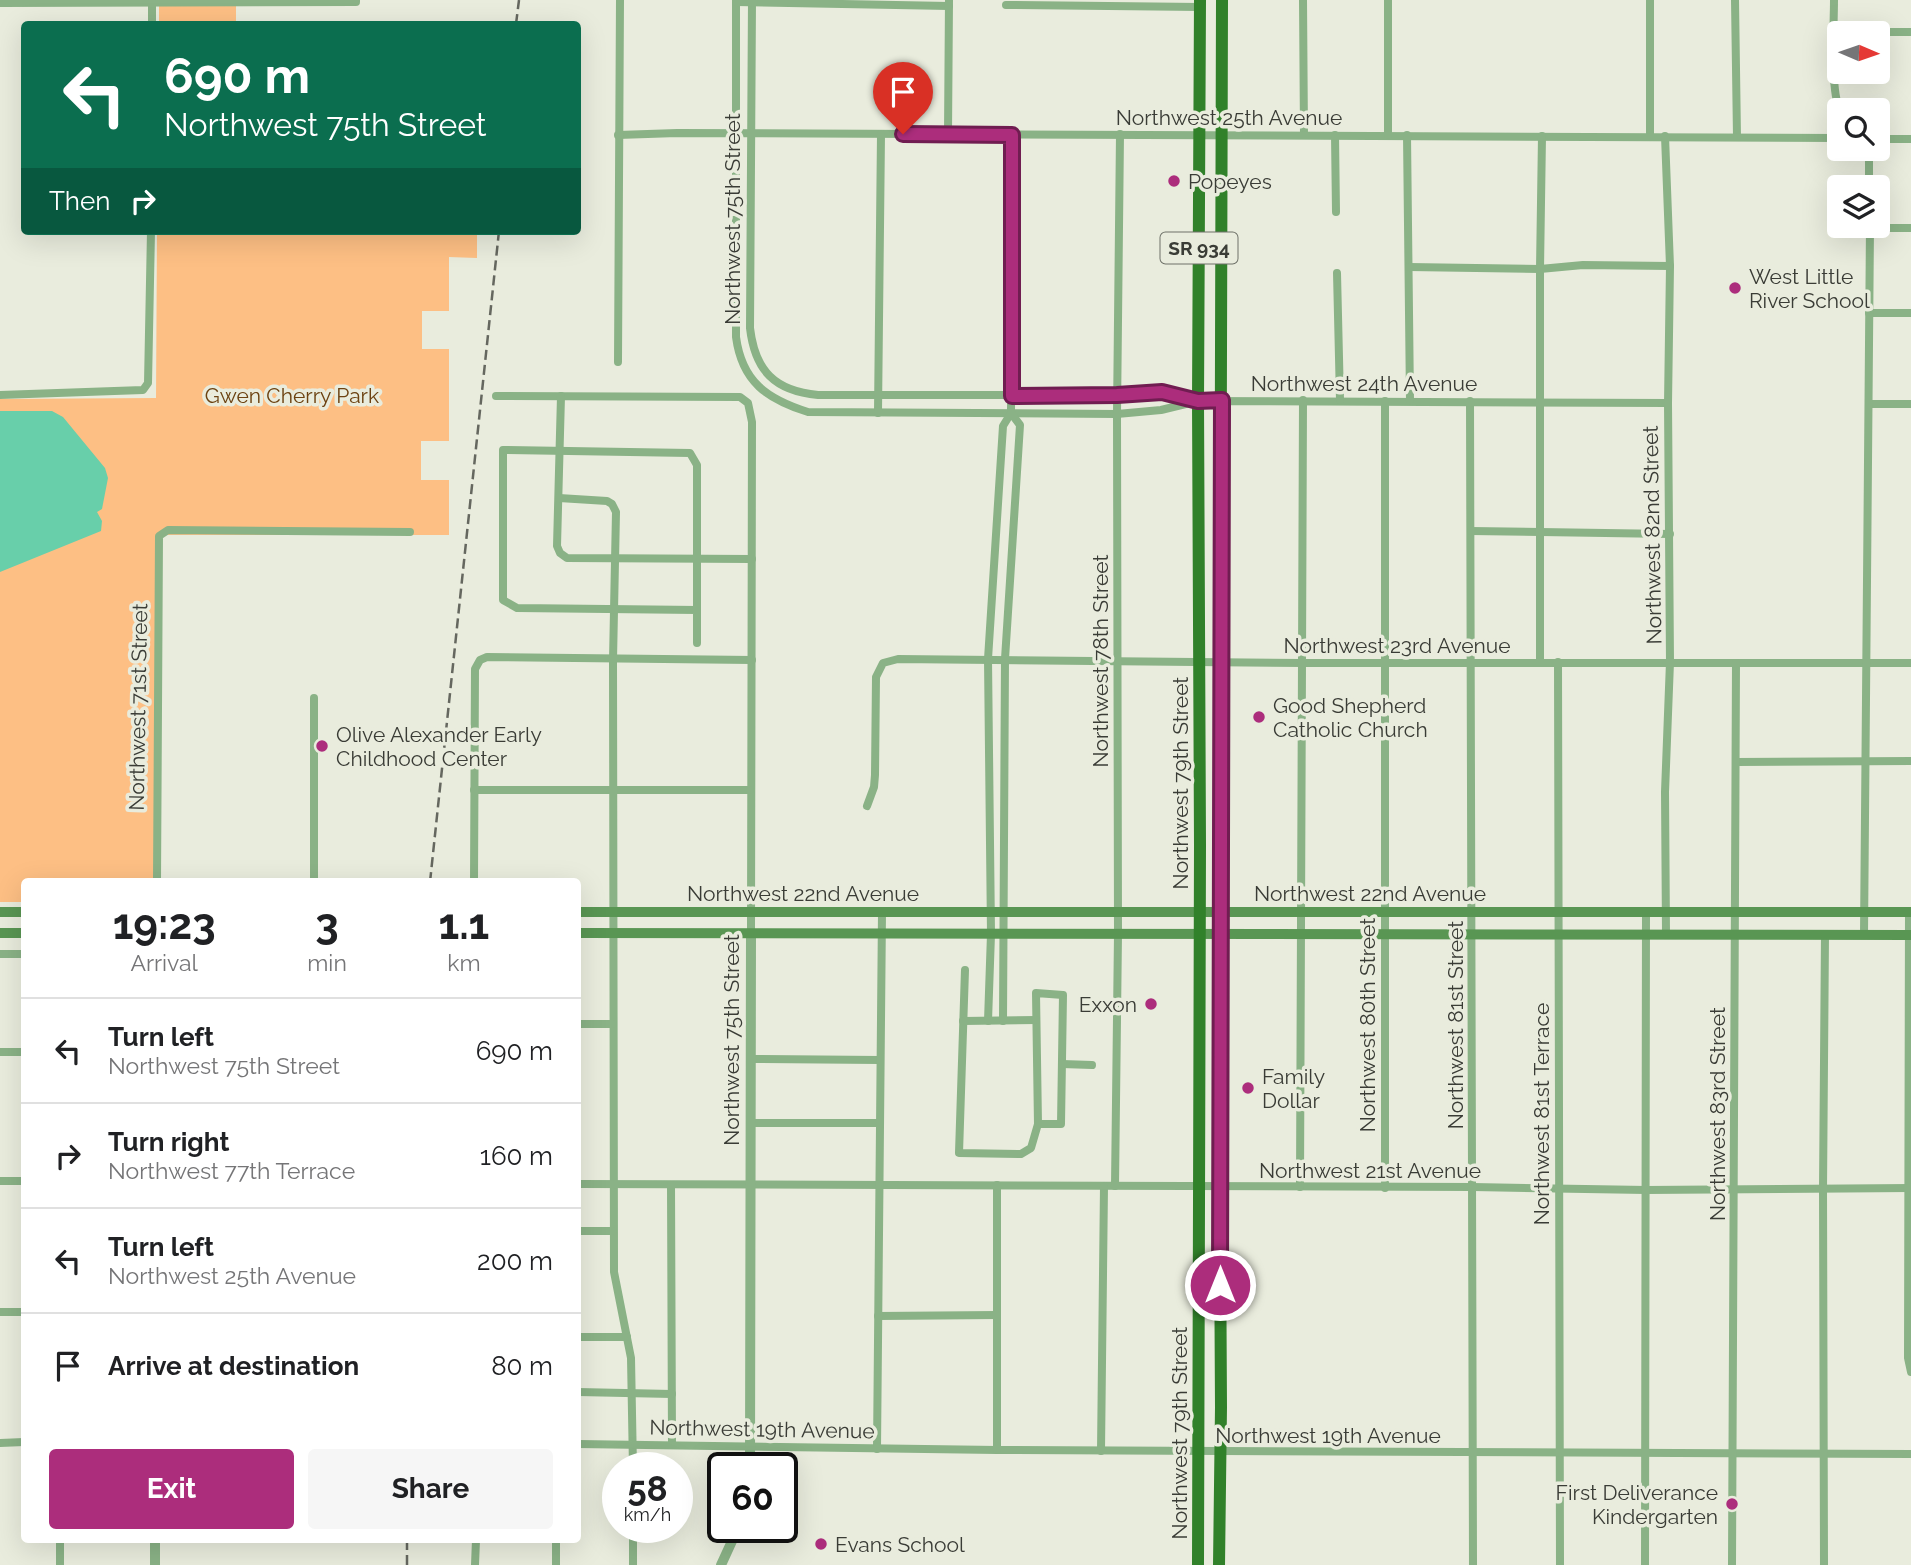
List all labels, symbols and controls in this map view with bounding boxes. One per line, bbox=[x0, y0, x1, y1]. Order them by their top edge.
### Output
north arrow bbox=[1827, 21, 1890, 84]
map controls bbox=[1827, 21, 1890, 238]
text: 690 m bbox=[164, 47, 310, 104]
icon: left bbox=[49, 49, 140, 140]
pin bbox=[873, 62, 933, 134]
icon: arrive bbox=[884, 73, 922, 111]
button: search bbox=[1827, 98, 1890, 161]
street label: Northwest 25th Avenue bbox=[1116, 105, 1342, 130]
text: Northwest 75th Street bbox=[164, 106, 487, 143]
street label: Northwest 75th Street bbox=[720, 113, 745, 325]
place label: Popeyes bbox=[1188, 169, 1272, 194]
marker: Popeyes bbox=[1166, 173, 1182, 189]
button: layers bbox=[1827, 175, 1890, 238]
icon: right bbox=[124, 182, 162, 220]
text: Then bbox=[49, 186, 110, 216]
road number: SR 934 bbox=[1160, 232, 1238, 264]
place label: West Little River School bbox=[1749, 264, 1870, 313]
marker: West Little River School bbox=[1727, 280, 1743, 296]
street label: Northwest 24th Avenue bbox=[1251, 371, 1477, 396]
park label: Gwen Cherry Park bbox=[205, 383, 379, 408]
street label: Northwest 82nd Street bbox=[1638, 425, 1666, 645]
street label: Northwest 78th Street bbox=[1088, 554, 1113, 768]
street label: Northwest 71st Street bbox=[124, 603, 152, 811]
street label: Northwest 23rd Avenue bbox=[1283, 633, 1511, 658]
street label: Northwest 79th Street bbox=[1168, 677, 1193, 889]
place label: Good Shepherd Catholic Church bbox=[1273, 693, 1428, 742]
marker: Good Shepherd Catholic Church bbox=[1251, 709, 1267, 725]
place label: Olive Alexander Early Childhood Center bbox=[336, 722, 542, 771]
marker: Olive Alexander Early Childhood Center bbox=[314, 738, 330, 754]
street label: Northwest 22nd Avenue bbox=[687, 881, 919, 906]
street label: Northwest 22nd Avenue bbox=[1254, 881, 1486, 906]
text: 19:23 bbox=[113, 900, 216, 949]
text: 3 bbox=[315, 900, 339, 949]
text: 1.1 bbox=[438, 900, 489, 949]
street label: Northwest 80th Street bbox=[1355, 918, 1380, 1132]
street label: Northwest 81st Street bbox=[1443, 921, 1468, 1129]
street label: Northwest 75th Street bbox=[719, 934, 744, 1146]
text: Arrival bbox=[130, 949, 198, 976]
text: min bbox=[307, 949, 347, 976]
text: km bbox=[447, 949, 481, 976]
place label: Exxon bbox=[1079, 992, 1137, 1017]
marker: Exxon bbox=[1143, 996, 1159, 1012]
street label: Northwest 81st Terrace bbox=[1529, 1003, 1554, 1225]
street label: Northwest 83rd Street bbox=[1705, 1007, 1730, 1221]
text: Turn left bbox=[108, 1022, 214, 1052]
icon: left bbox=[49, 1032, 87, 1070]
text: 690 m bbox=[476, 1036, 553, 1066]
text: Northwest 75th Street bbox=[108, 1052, 340, 1079]
place label: Family Dollar bbox=[1262, 1064, 1325, 1113]
marker: Family Dollar bbox=[1240, 1080, 1256, 1096]
text: Turn right bbox=[108, 1127, 229, 1157]
icon: right bbox=[49, 1137, 87, 1175]
text: 160 m bbox=[480, 1141, 553, 1171]
text: Northwest 77th Terrace bbox=[108, 1157, 355, 1184]
street label: Northwest 21st Avenue bbox=[1259, 1158, 1481, 1183]
text: Turn left bbox=[108, 1232, 214, 1262]
icon: left bbox=[49, 1242, 87, 1280]
text: 200 m bbox=[477, 1246, 553, 1276]
position arrow bbox=[1183, 1248, 1257, 1322]
text: Northwest 25th Avenue bbox=[108, 1262, 356, 1289]
street label: Northwest 79th Street bbox=[1167, 1327, 1192, 1539]
icon: arrive bbox=[49, 1347, 87, 1385]
text: Arrive at destination bbox=[108, 1351, 359, 1381]
text: 80 m bbox=[491, 1351, 553, 1381]
street label: Northwest 19th Avenue bbox=[649, 1415, 875, 1443]
street label: Northwest 19th Avenue bbox=[1215, 1423, 1441, 1448]
button: Exit bbox=[49, 1449, 294, 1529]
button: Share bbox=[308, 1449, 553, 1529]
speed limit sign: 60 bbox=[707, 1452, 798, 1543]
text: 58 bbox=[627, 1468, 668, 1509]
place label: First Deliverance Kindergarten bbox=[1556, 1480, 1718, 1529]
marker: First Deliverance Kindergarten bbox=[1724, 1496, 1740, 1512]
text: km/h bbox=[624, 1504, 671, 1525]
place label: Evans School bbox=[835, 1532, 965, 1557]
marker: Evans School bbox=[813, 1536, 829, 1552]

